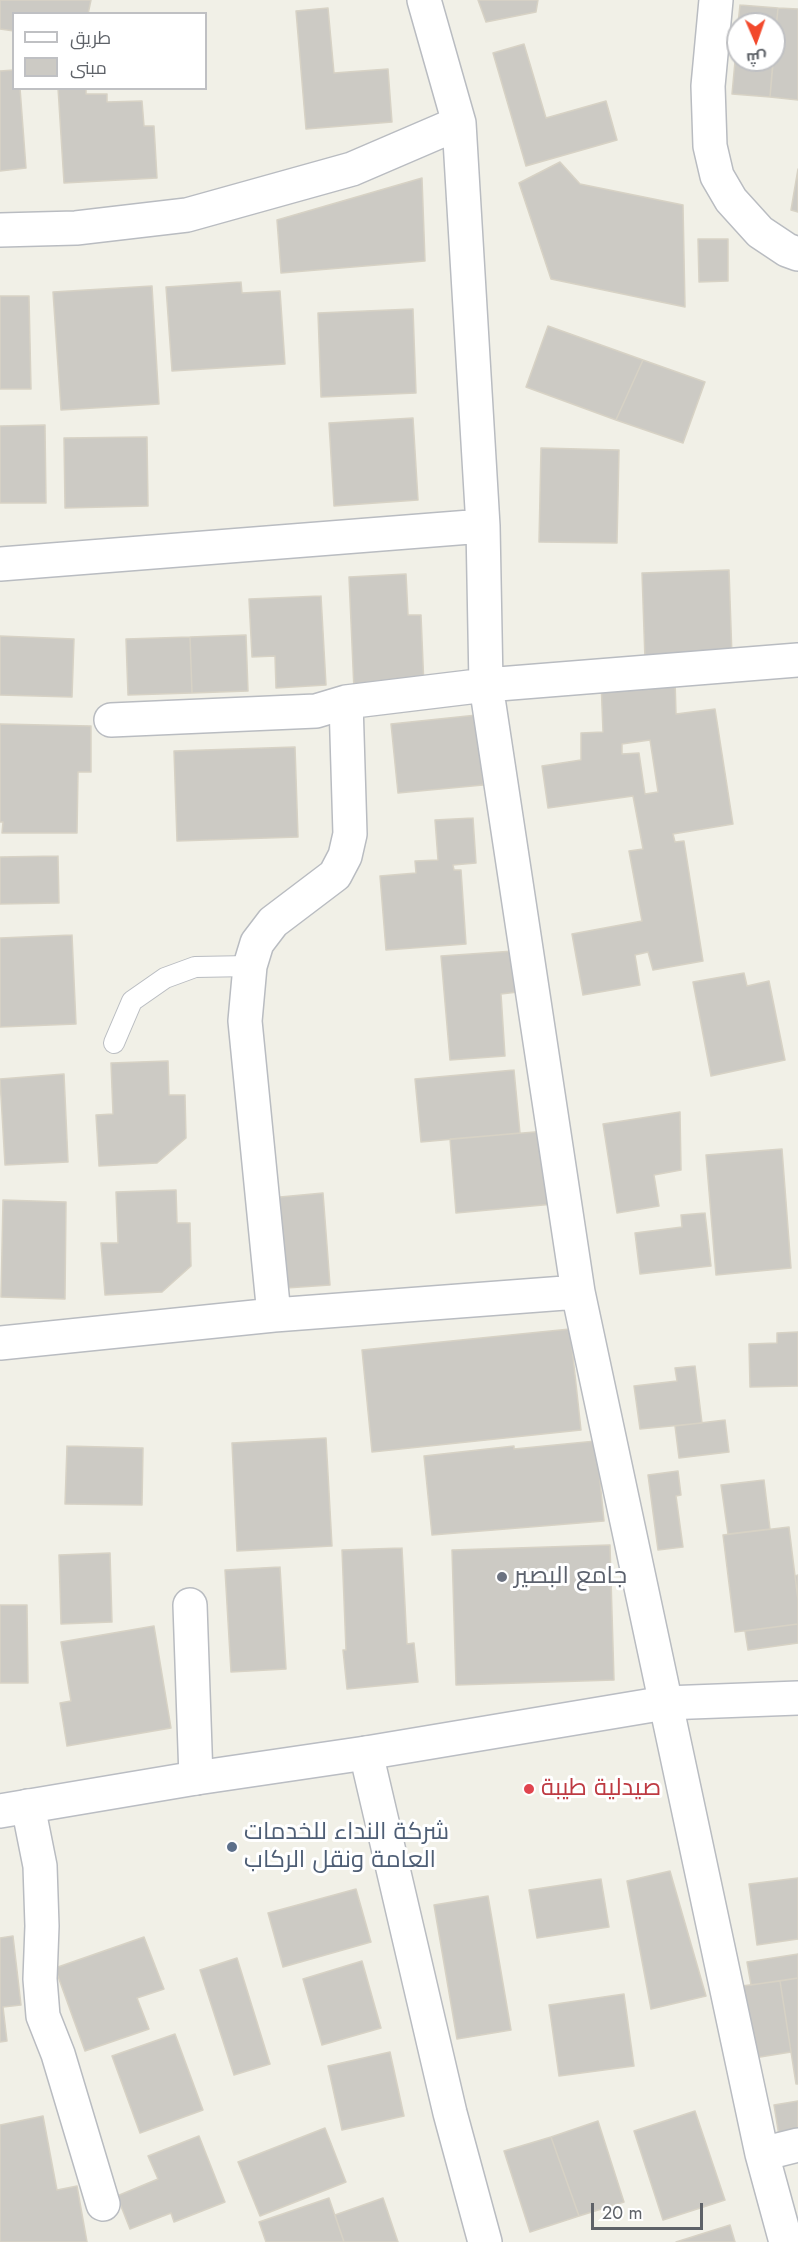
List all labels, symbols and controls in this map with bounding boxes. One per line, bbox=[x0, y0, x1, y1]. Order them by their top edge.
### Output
legend bbox=[12, 12, 207, 90]
north arrow bbox=[726, 12, 786, 72]
text: طريق bbox=[70, 25, 111, 51]
text: ش bbox=[746, 47, 767, 70]
text: مبنى bbox=[70, 55, 107, 81]
place label: جامع البصير bbox=[514, 1563, 627, 1591]
marker: جامع البصير bbox=[495, 1570, 509, 1584]
place label: صيدلية طيبة bbox=[541, 1775, 661, 1803]
marker: صيدلية طيبة bbox=[522, 1782, 536, 1796]
place label: شركة النداء للخدمات العامة ونقل الركاب bbox=[244, 1819, 449, 1875]
marker: شركة النداء للخدمات العامة ونقل الركاب bbox=[225, 1840, 239, 1854]
scale bar bbox=[594, 2191, 706, 2229]
text: 20 m bbox=[602, 2200, 642, 2226]

